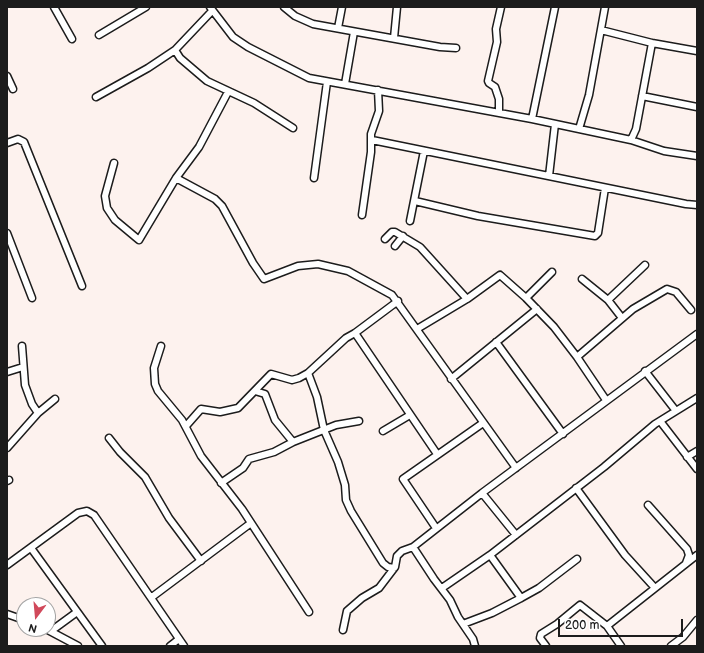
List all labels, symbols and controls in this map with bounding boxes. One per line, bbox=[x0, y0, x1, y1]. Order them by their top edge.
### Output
north arrow bbox=[16, 597, 56, 637]
scale bar bbox=[560, 611, 685, 637]
text: 200 m bbox=[565, 618, 599, 633]
text: N bbox=[27, 621, 39, 635]

